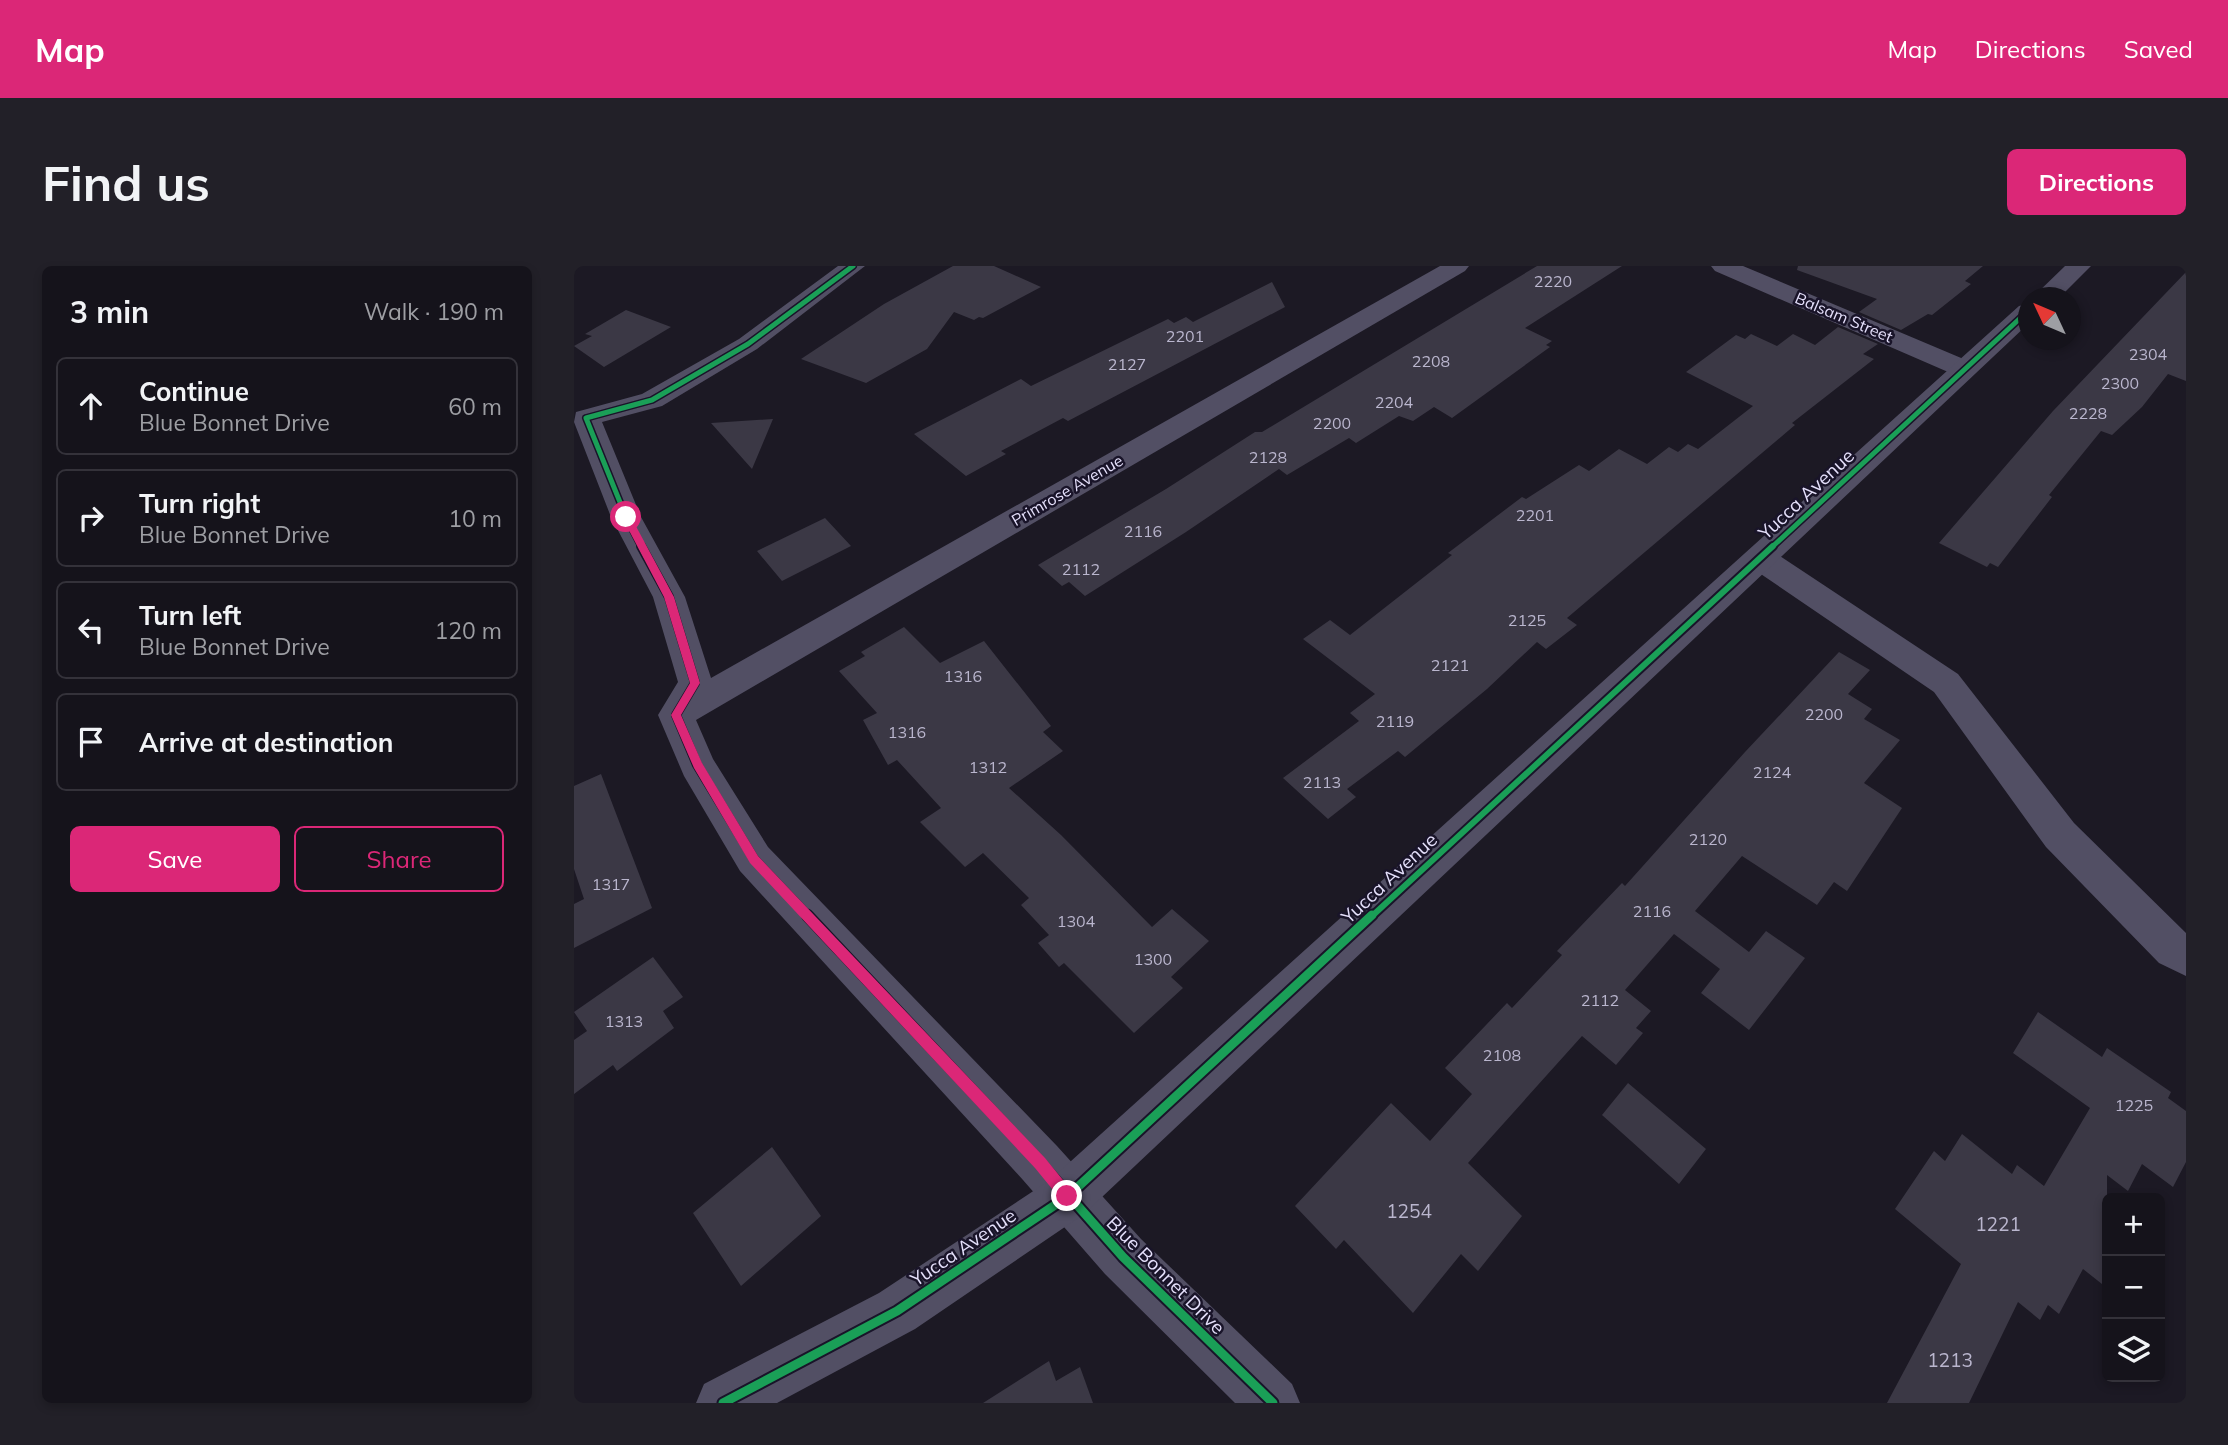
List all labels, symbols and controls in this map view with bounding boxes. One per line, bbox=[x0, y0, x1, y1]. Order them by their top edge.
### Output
text: Map bbox=[35, 29, 105, 70]
text: Map bbox=[1887, 34, 1937, 64]
text: Directions bbox=[1975, 34, 2086, 64]
text: Saved bbox=[2124, 34, 2193, 64]
button: Directions bbox=[2007, 149, 2186, 215]
text: Find us bbox=[42, 152, 210, 213]
house number: 2220 bbox=[1534, 271, 1572, 291]
street label: Balsam Street bbox=[1792, 287, 1896, 347]
north arrow bbox=[2018, 287, 2081, 350]
text: 3 min bbox=[70, 293, 149, 331]
text: Walk · 190 m bbox=[364, 297, 504, 326]
house number: 2201 bbox=[1166, 326, 1204, 346]
house number: 2304 bbox=[2129, 344, 2168, 364]
house number: 2208 bbox=[1412, 351, 1450, 371]
house number: 2127 bbox=[1108, 354, 1146, 374]
house number: 2300 bbox=[2101, 373, 2139, 393]
text: Continue bbox=[139, 375, 249, 408]
icon: ahead bbox=[72, 387, 110, 425]
text: 60 m bbox=[448, 392, 502, 421]
house number: 2204 bbox=[1375, 392, 1414, 412]
house number: 2228 bbox=[2069, 403, 2107, 423]
text: Blue Bonnet Drive bbox=[139, 408, 330, 437]
house number: 2200 bbox=[1313, 413, 1351, 433]
street label: Yucca Avenue bbox=[1752, 444, 1859, 545]
house number: 2128 bbox=[1249, 447, 1287, 467]
street label: Primrose Avenue bbox=[1008, 450, 1126, 530]
text: Turn right bbox=[139, 487, 260, 520]
icon: right bbox=[72, 499, 110, 537]
route start bbox=[610, 501, 641, 532]
text: 10 m bbox=[448, 504, 502, 533]
house number: 2201 bbox=[1516, 505, 1554, 525]
text: Blue Bonnet Drive bbox=[139, 520, 330, 549]
house number: 2116 bbox=[1124, 521, 1162, 541]
house number: 2112 bbox=[1062, 559, 1100, 579]
text: Turn left bbox=[139, 599, 241, 632]
house number: 2125 bbox=[1508, 610, 1546, 630]
icon: left bbox=[72, 611, 110, 649]
text: 120 m bbox=[434, 616, 502, 645]
text: Blue Bonnet Drive bbox=[139, 632, 330, 661]
house number: 2121 bbox=[1431, 655, 1469, 675]
house number: 1316 bbox=[944, 666, 982, 686]
house number: 2200 bbox=[1805, 704, 1843, 724]
house number: 2119 bbox=[1376, 711, 1414, 731]
house number: 1316 bbox=[888, 722, 926, 742]
icon: arrive bbox=[72, 723, 110, 761]
text: Arrive at destination bbox=[139, 726, 394, 759]
house number: 1312 bbox=[969, 757, 1007, 777]
house number: 2124 bbox=[1753, 762, 1792, 782]
house number: 2113 bbox=[1303, 772, 1341, 792]
button: Save bbox=[70, 826, 280, 892]
button: Share bbox=[294, 826, 504, 892]
street label: Yucca Avenue bbox=[1335, 828, 1442, 929]
house number: 2120 bbox=[1689, 829, 1727, 849]
house number: 1317 bbox=[592, 874, 630, 894]
house number: 2116 bbox=[1633, 901, 1671, 921]
house number: 1304 bbox=[1057, 911, 1096, 931]
house number: 1300 bbox=[1134, 949, 1172, 969]
house number: 2112 bbox=[1581, 990, 1619, 1010]
house number: 1313 bbox=[605, 1011, 643, 1031]
house number: 2108 bbox=[1483, 1045, 1521, 1065]
house number: 1225 bbox=[2115, 1095, 2153, 1115]
route end bbox=[1051, 1180, 1082, 1211]
map controls bbox=[2102, 1193, 2165, 1382]
button: + bbox=[2102, 1193, 2165, 1256]
house number: 1254 bbox=[1386, 1199, 1432, 1223]
street label: Yucca Avenue bbox=[905, 1203, 1020, 1292]
street label: Blue Bonnet Drive bbox=[1102, 1211, 1230, 1339]
house number: 1221 bbox=[1975, 1212, 2021, 1236]
button: − bbox=[2102, 1256, 2165, 1319]
button: layers bbox=[2102, 1319, 2165, 1382]
house number: 1213 bbox=[1927, 1348, 1973, 1372]

